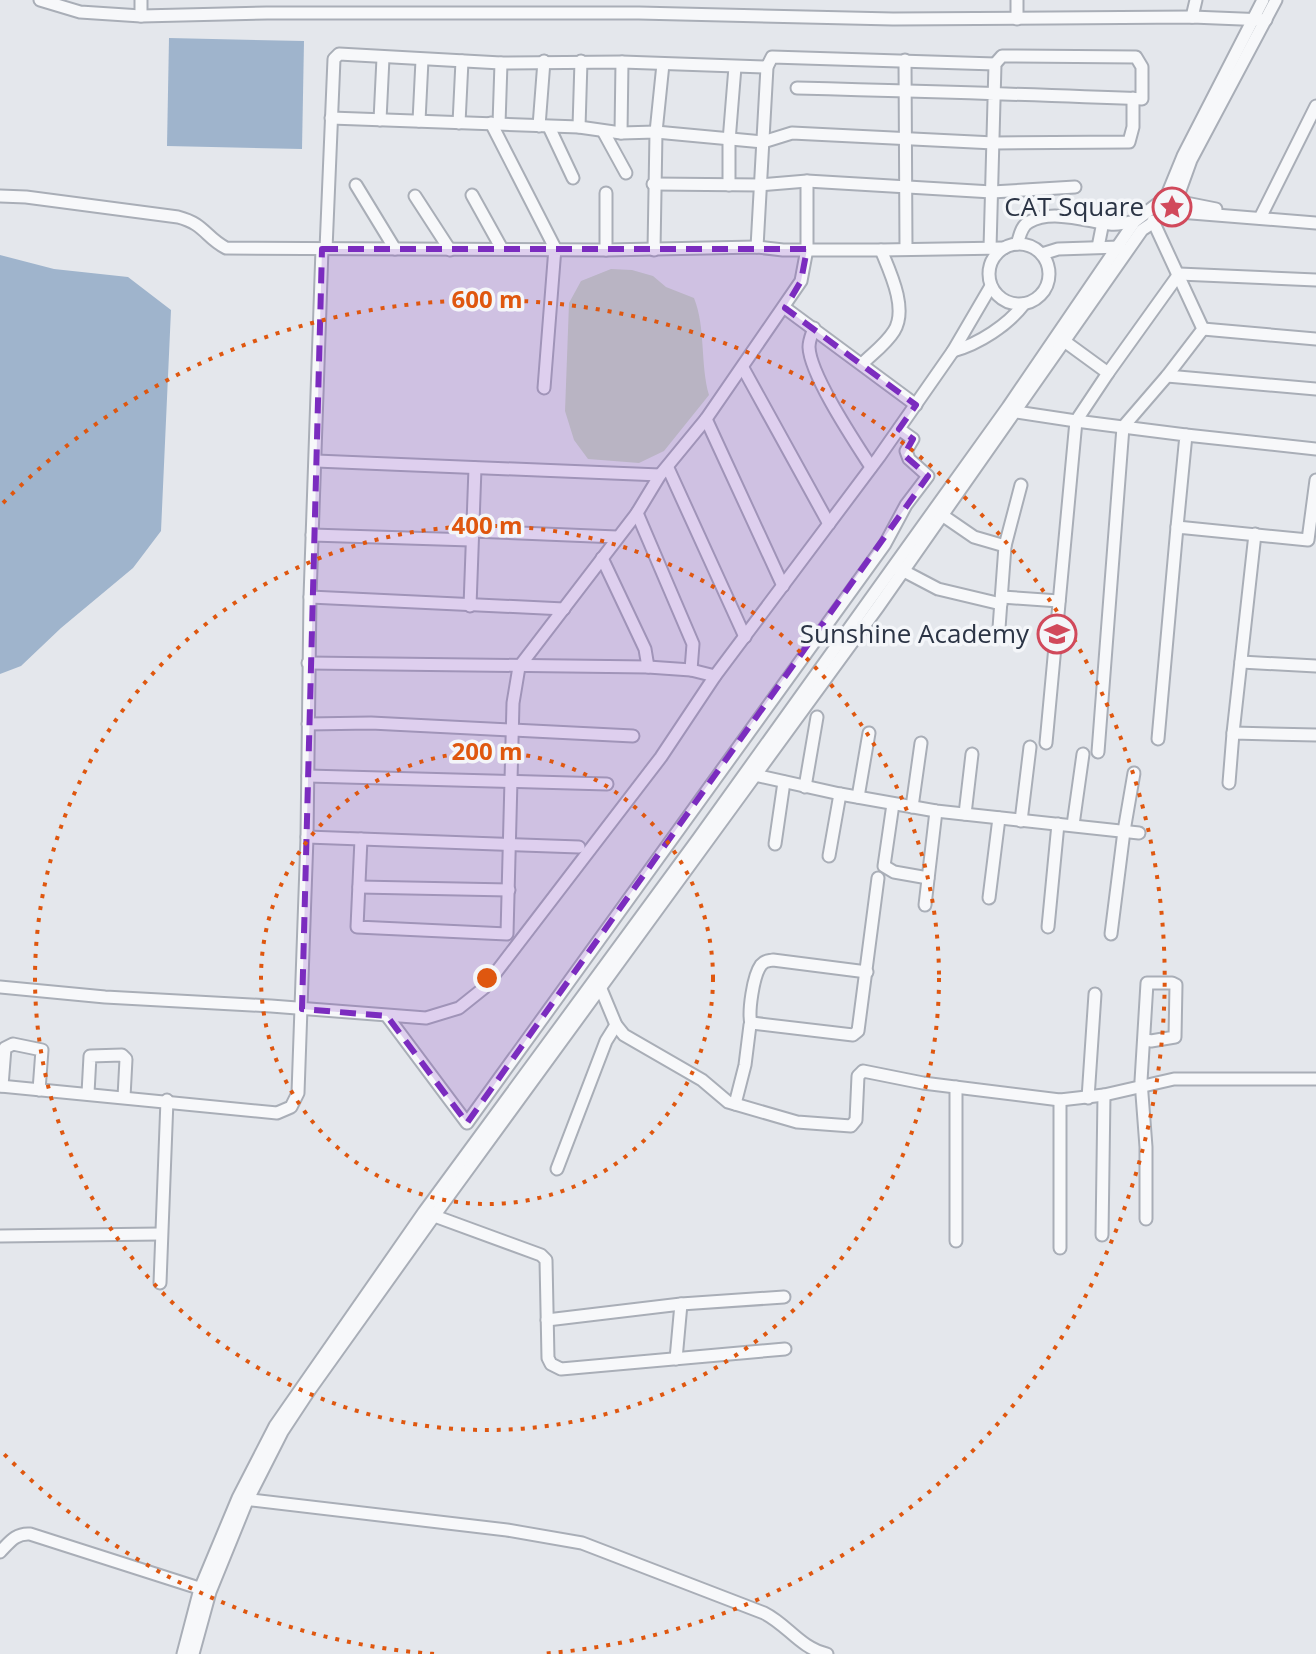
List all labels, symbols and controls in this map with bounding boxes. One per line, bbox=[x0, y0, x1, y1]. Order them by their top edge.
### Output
place icon: CAT Square bbox=[1151, 186, 1193, 228]
place label: CAT Square bbox=[1004, 188, 1144, 224]
text: 600 m bbox=[452, 282, 522, 315]
text: 400 m bbox=[452, 508, 522, 541]
school or university icon: Sunshine Academy bbox=[1036, 613, 1078, 655]
place label: Sunshine Academy bbox=[800, 615, 1030, 651]
text: 200 m bbox=[452, 734, 522, 767]
centre of rings bbox=[473, 964, 501, 992]

